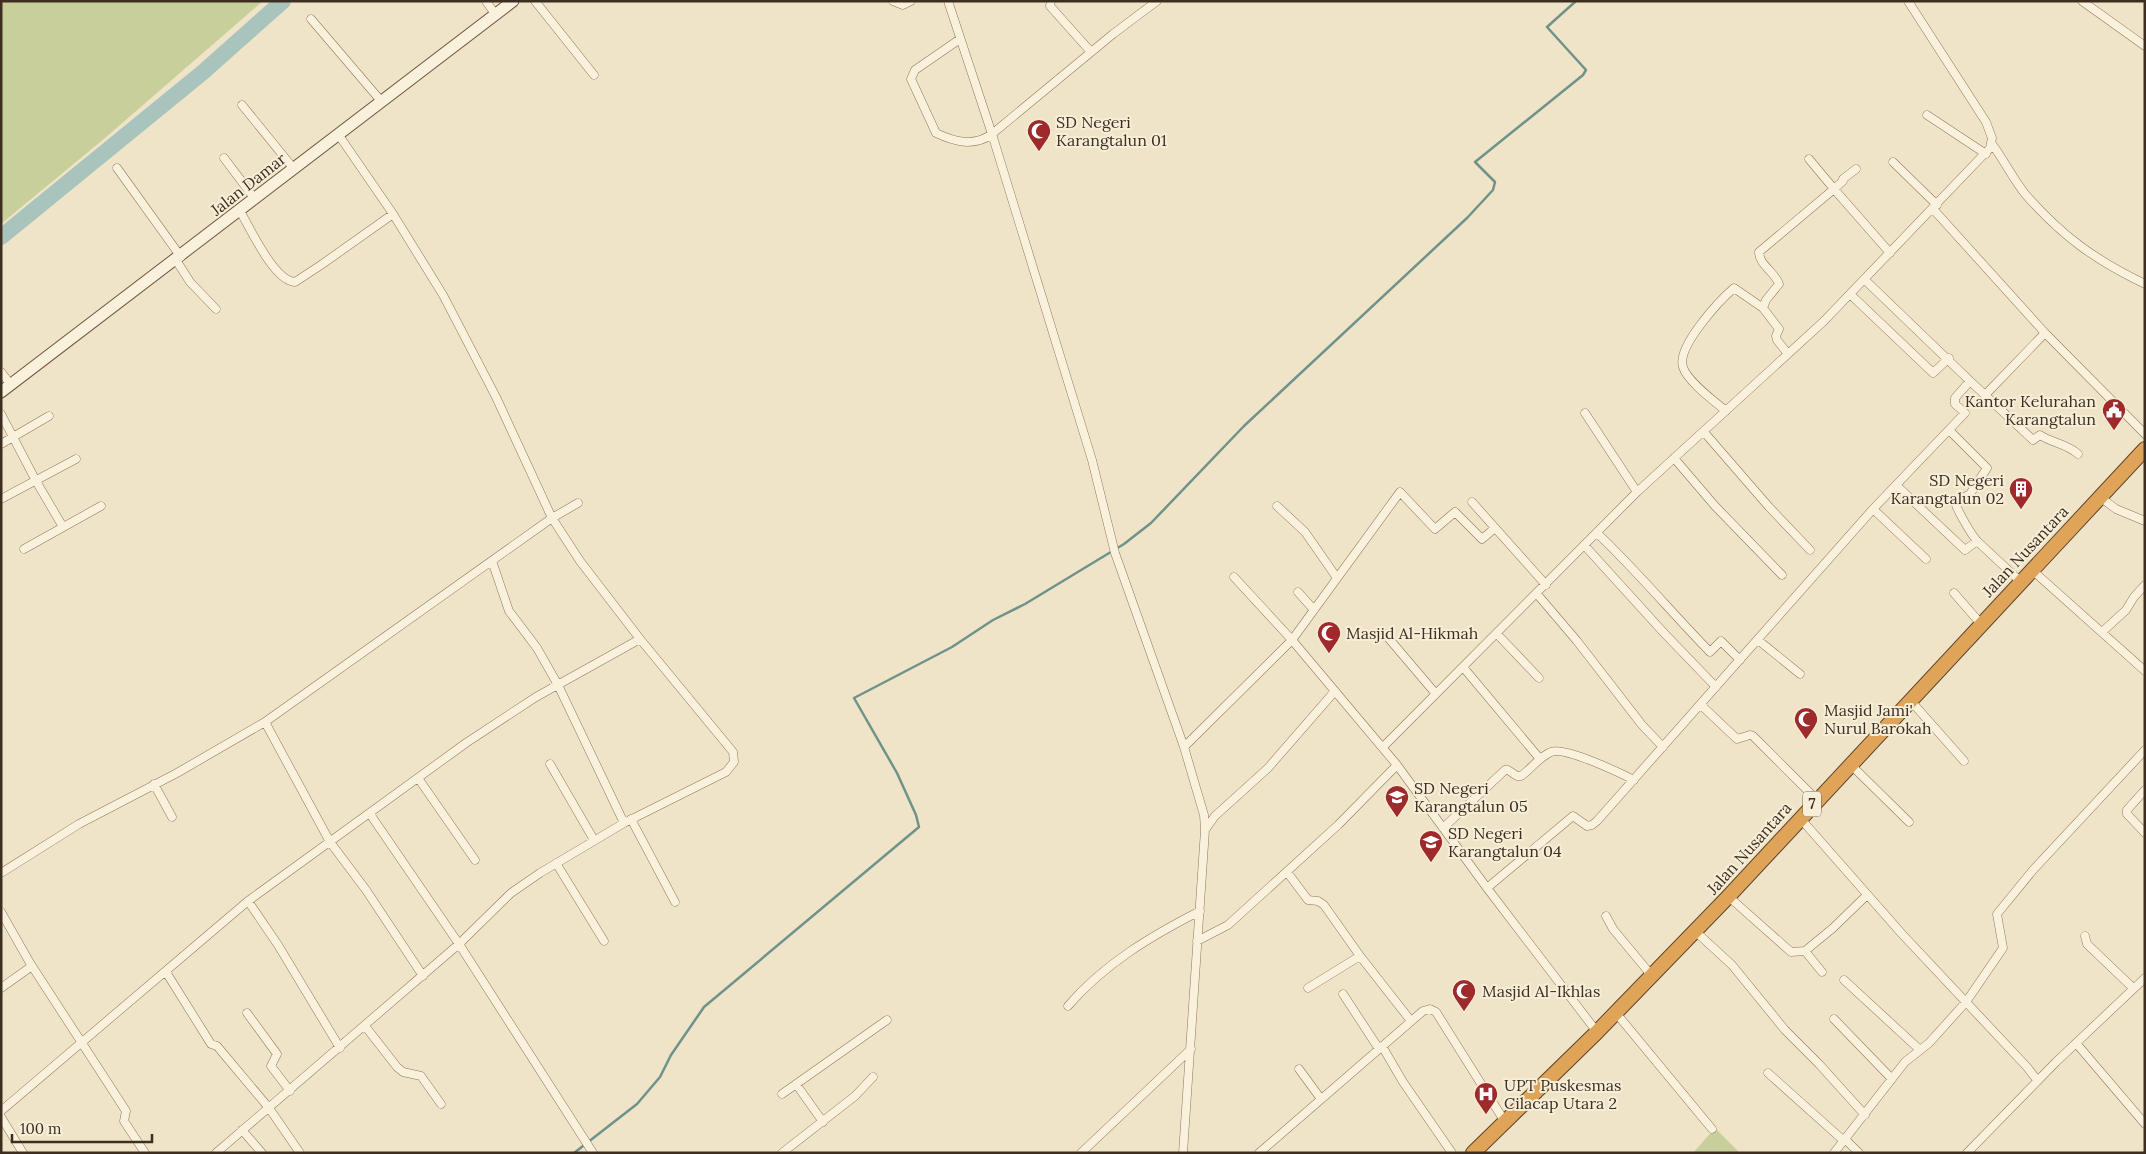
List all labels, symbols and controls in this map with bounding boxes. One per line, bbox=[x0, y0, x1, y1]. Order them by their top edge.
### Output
place label: SD Negeri Karangtalun 01 bbox=[1056, 112, 1167, 150]
mosque icon: SD Negeri Karangtalun 01 bbox=[1026, 118, 1052, 152]
street label: Jalan Damar bbox=[206, 148, 290, 220]
place label: Kantor Kelurahan Karangtalun bbox=[1965, 391, 2096, 429]
public building icon: Kantor Kelurahan Karangtalun bbox=[2101, 397, 2127, 431]
place label: SD Negeri Karangtalun 02 bbox=[1890, 470, 2004, 508]
building icon: SD Negeri Karangtalun 02 bbox=[2008, 476, 2034, 510]
street label: Jalan Nusantara bbox=[1977, 501, 2072, 601]
mosque icon: Masjid Al-Hikmah bbox=[1316, 620, 1342, 654]
place label: Masjid Al-Hikmah bbox=[1346, 623, 1479, 643]
place label: Masjid Jami' Nurul Barokah bbox=[1824, 700, 1932, 738]
mosque icon: Masjid Jami' Nurul Barokah bbox=[1793, 706, 1819, 740]
place label: SD Negeri Karangtalun 05 bbox=[1414, 778, 1528, 816]
school or university icon: SD Negeri Karangtalun 05 bbox=[1384, 784, 1410, 818]
road number: 7 bbox=[1803, 792, 1821, 816]
street label: Jalan Nusantara bbox=[1702, 798, 1796, 899]
place label: SD Negeri Karangtalun 04 bbox=[1448, 823, 1562, 861]
school or university icon: SD Negeri Karangtalun 04 bbox=[1418, 829, 1444, 863]
mosque icon: Masjid Al-Ikhlas bbox=[1451, 978, 1477, 1012]
place label: Masjid Al-Ikhlas bbox=[1482, 981, 1600, 1001]
place label: UPT Puskesmas Cilacap Utara 2 bbox=[1504, 1075, 1621, 1113]
hospital icon: UPT Puskesmas Cilacap Utara 2 bbox=[1473, 1081, 1499, 1115]
scale bar bbox=[12, 1112, 152, 1144]
text: 100 m bbox=[20, 1119, 61, 1138]

